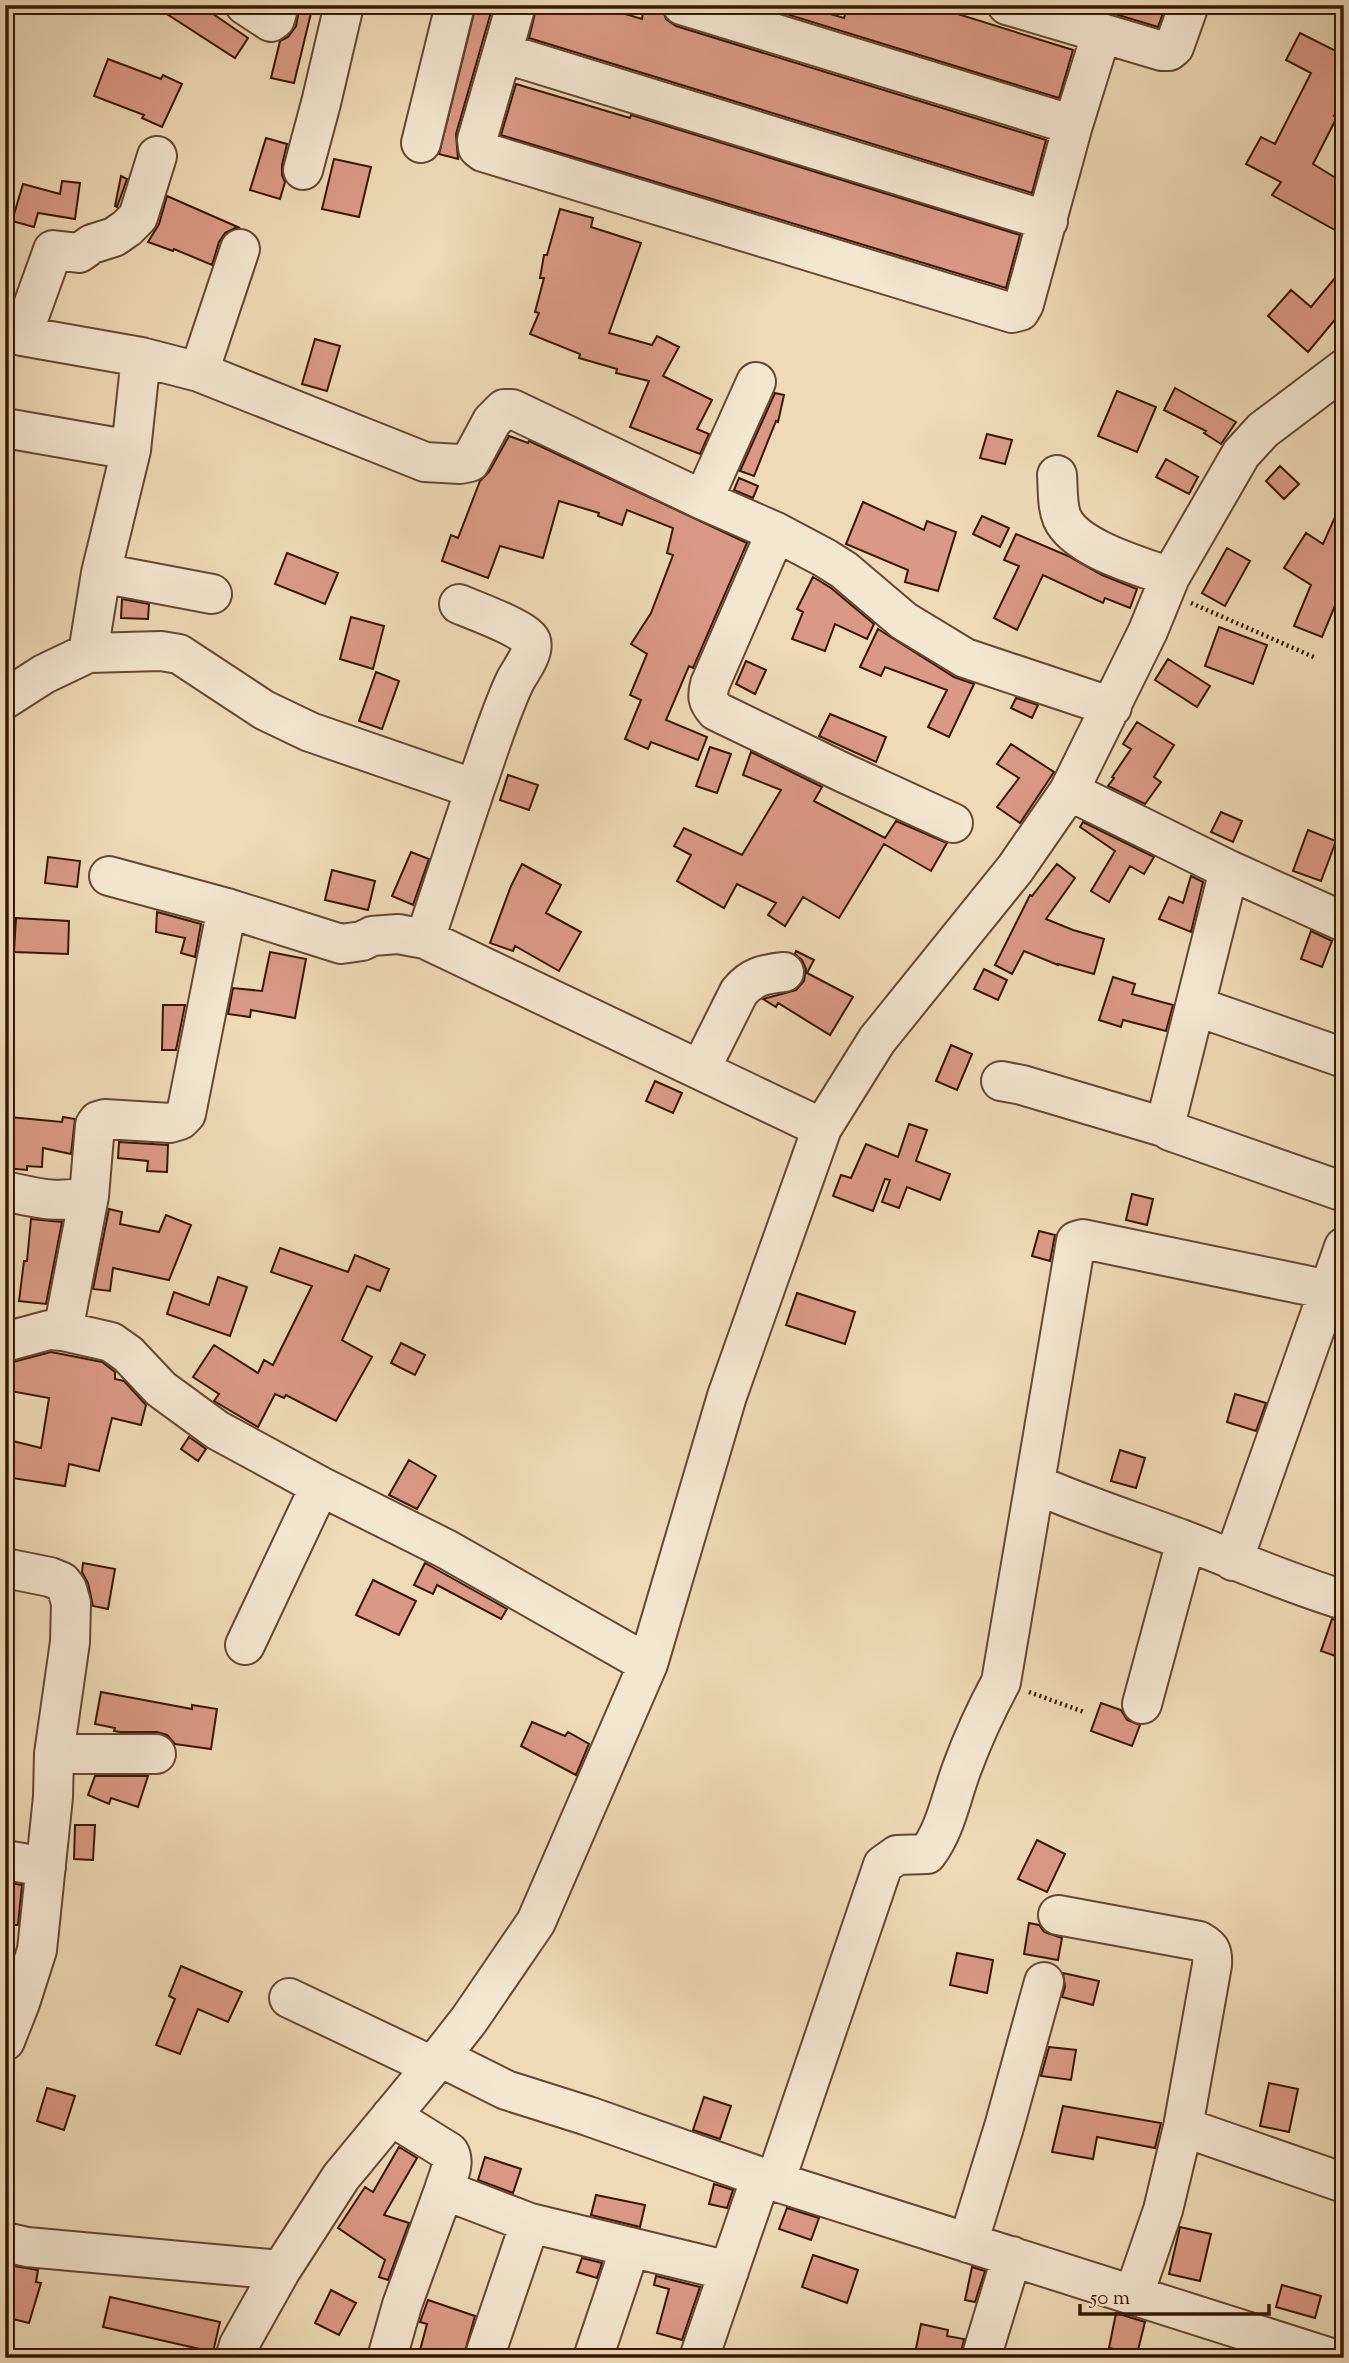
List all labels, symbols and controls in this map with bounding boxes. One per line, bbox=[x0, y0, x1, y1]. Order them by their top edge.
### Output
scale bar bbox=[1080, 2272, 1268, 2316]
text: 50 m bbox=[1089, 2284, 1130, 2314]

